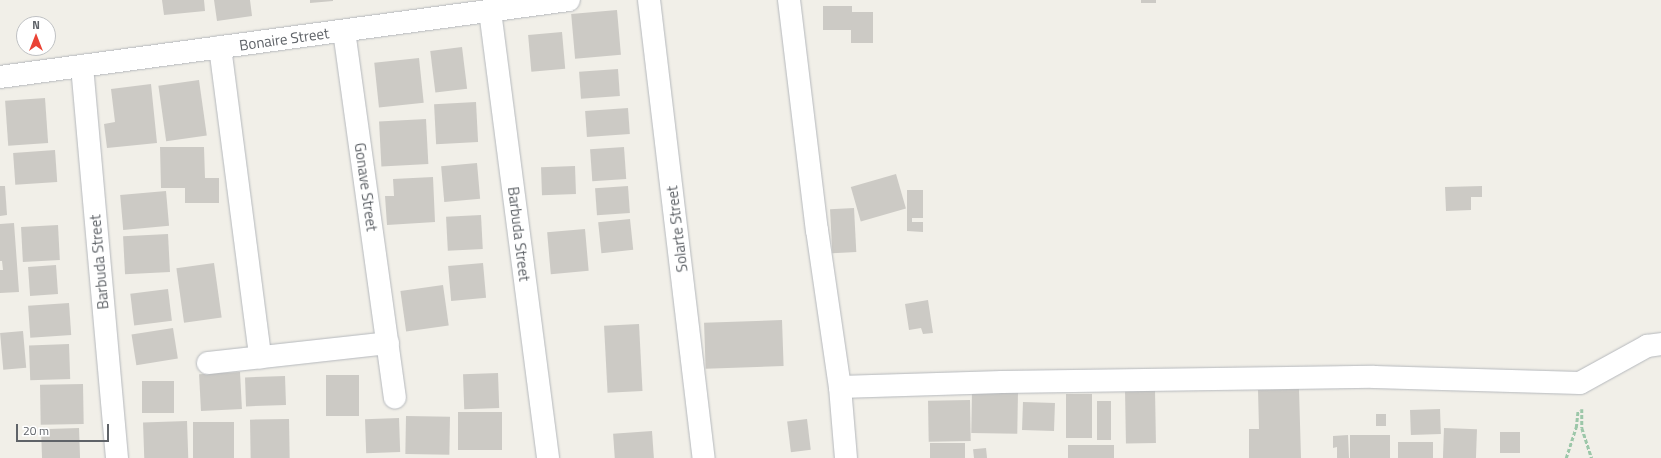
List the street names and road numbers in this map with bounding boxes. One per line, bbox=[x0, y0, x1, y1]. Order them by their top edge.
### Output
street label: Bonaire Street bbox=[238, 24, 330, 54]
street label: Gonave Street bbox=[351, 142, 381, 232]
street label: Solarte Street bbox=[663, 185, 691, 273]
street label: Barbuda Street bbox=[504, 186, 534, 282]
street label: Barbuda Street bbox=[86, 214, 112, 310]

